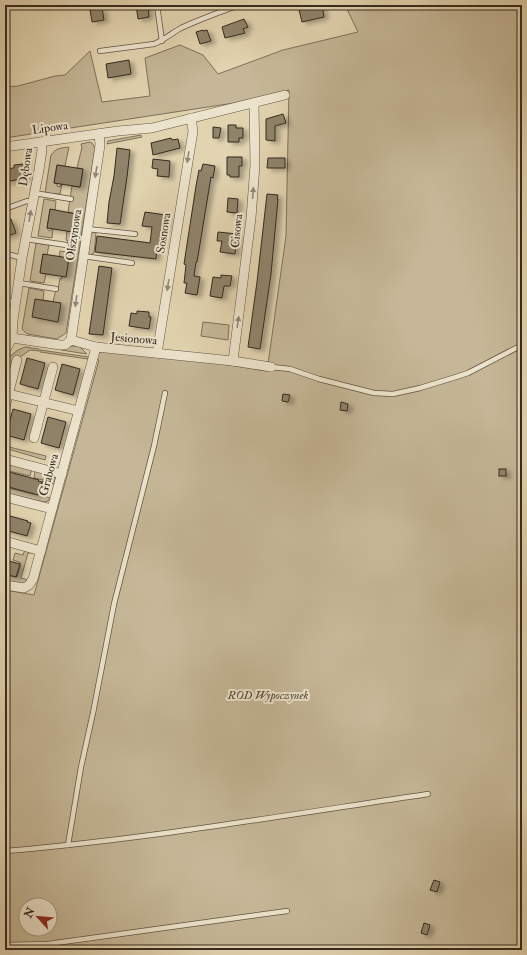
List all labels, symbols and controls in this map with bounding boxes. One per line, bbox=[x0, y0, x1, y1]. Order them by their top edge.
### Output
street label: Lipowa bbox=[31, 118, 70, 138]
street label: Dębowa bbox=[16, 146, 36, 187]
one-way arrow bbox=[185, 151, 191, 163]
one-way arrow bbox=[93, 166, 99, 178]
one-way arrow bbox=[250, 187, 257, 199]
street label: Olszynowa bbox=[63, 207, 86, 262]
one-way arrow bbox=[27, 210, 33, 222]
street label: Sosnowa bbox=[153, 211, 175, 254]
street label: Cisowa bbox=[228, 212, 246, 249]
one-way arrow bbox=[164, 279, 170, 291]
one-way arrow bbox=[73, 295, 79, 307]
one-way arrow bbox=[235, 316, 241, 328]
street label: Jesionowa bbox=[109, 329, 159, 349]
street label: Grabowa bbox=[36, 451, 62, 498]
park label: ROD Wypoczynek bbox=[227, 688, 309, 703]
north arrow bbox=[18, 897, 58, 937]
text: N bbox=[21, 904, 38, 921]

